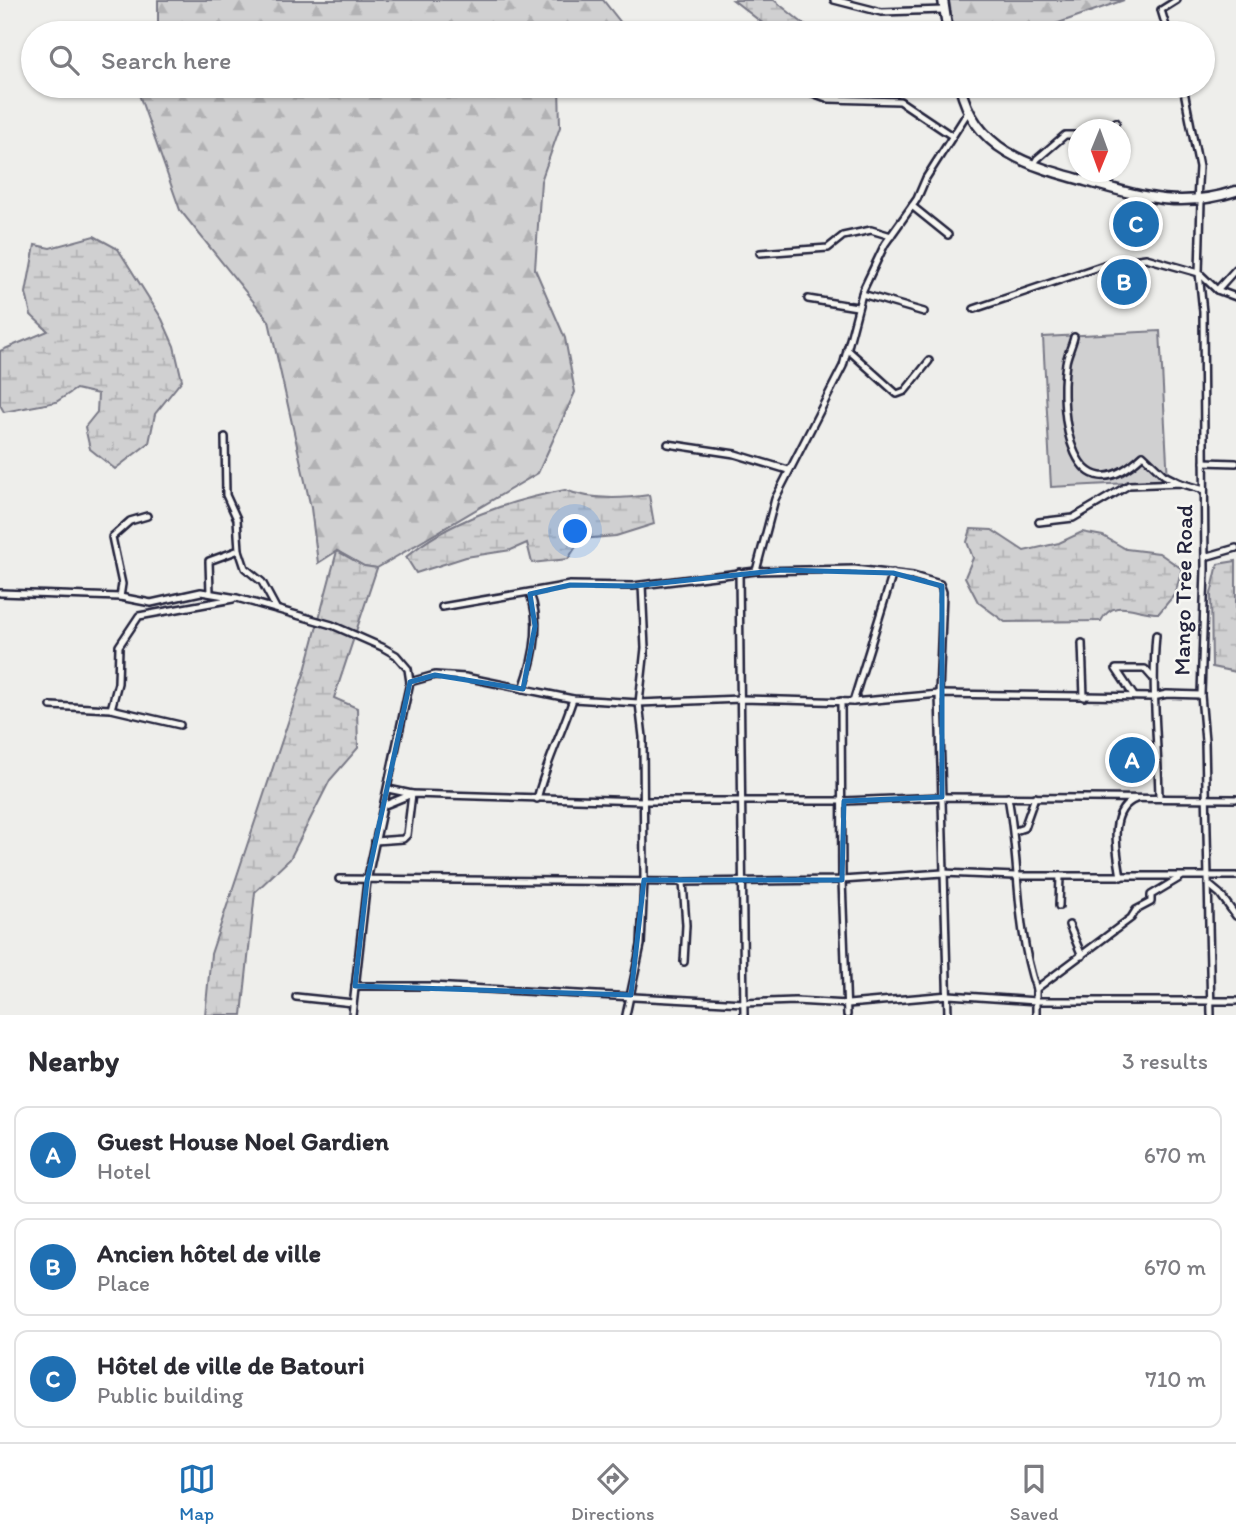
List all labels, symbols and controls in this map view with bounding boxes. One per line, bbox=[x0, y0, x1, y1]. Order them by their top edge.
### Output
search box bbox=[21, 21, 1215, 98]
icon: search bbox=[45, 41, 83, 79]
text: Search here bbox=[101, 44, 231, 76]
north arrow bbox=[1068, 119, 1131, 182]
pin: C bbox=[1113, 198, 1159, 250]
pin: B bbox=[1101, 256, 1147, 308]
street label: Mango Tree Road bbox=[1168, 504, 1198, 676]
your location bbox=[558, 514, 592, 548]
pin: A bbox=[1109, 734, 1155, 786]
text: Nearby bbox=[28, 1042, 119, 1079]
text: 3 results bbox=[1122, 1047, 1208, 1075]
text: Guest House Noel Gardien bbox=[97, 1125, 389, 1157]
text: A bbox=[46, 1141, 60, 1169]
text: 670 m bbox=[1144, 1141, 1206, 1169]
text: Hotel bbox=[97, 1157, 151, 1185]
text: Ancien hôtel de ville bbox=[97, 1237, 321, 1269]
text: B bbox=[46, 1253, 60, 1281]
text: 670 m bbox=[1144, 1253, 1206, 1281]
text: Place bbox=[97, 1269, 150, 1297]
text: Hôtel de ville de Batouri bbox=[97, 1349, 365, 1381]
text: C bbox=[46, 1365, 60, 1393]
text: 710 m bbox=[1145, 1365, 1206, 1393]
text: Public building bbox=[97, 1381, 243, 1409]
tab: Map bbox=[178, 1460, 216, 1525]
tab: Directions bbox=[571, 1460, 655, 1525]
tab: Saved bbox=[1010, 1460, 1058, 1525]

